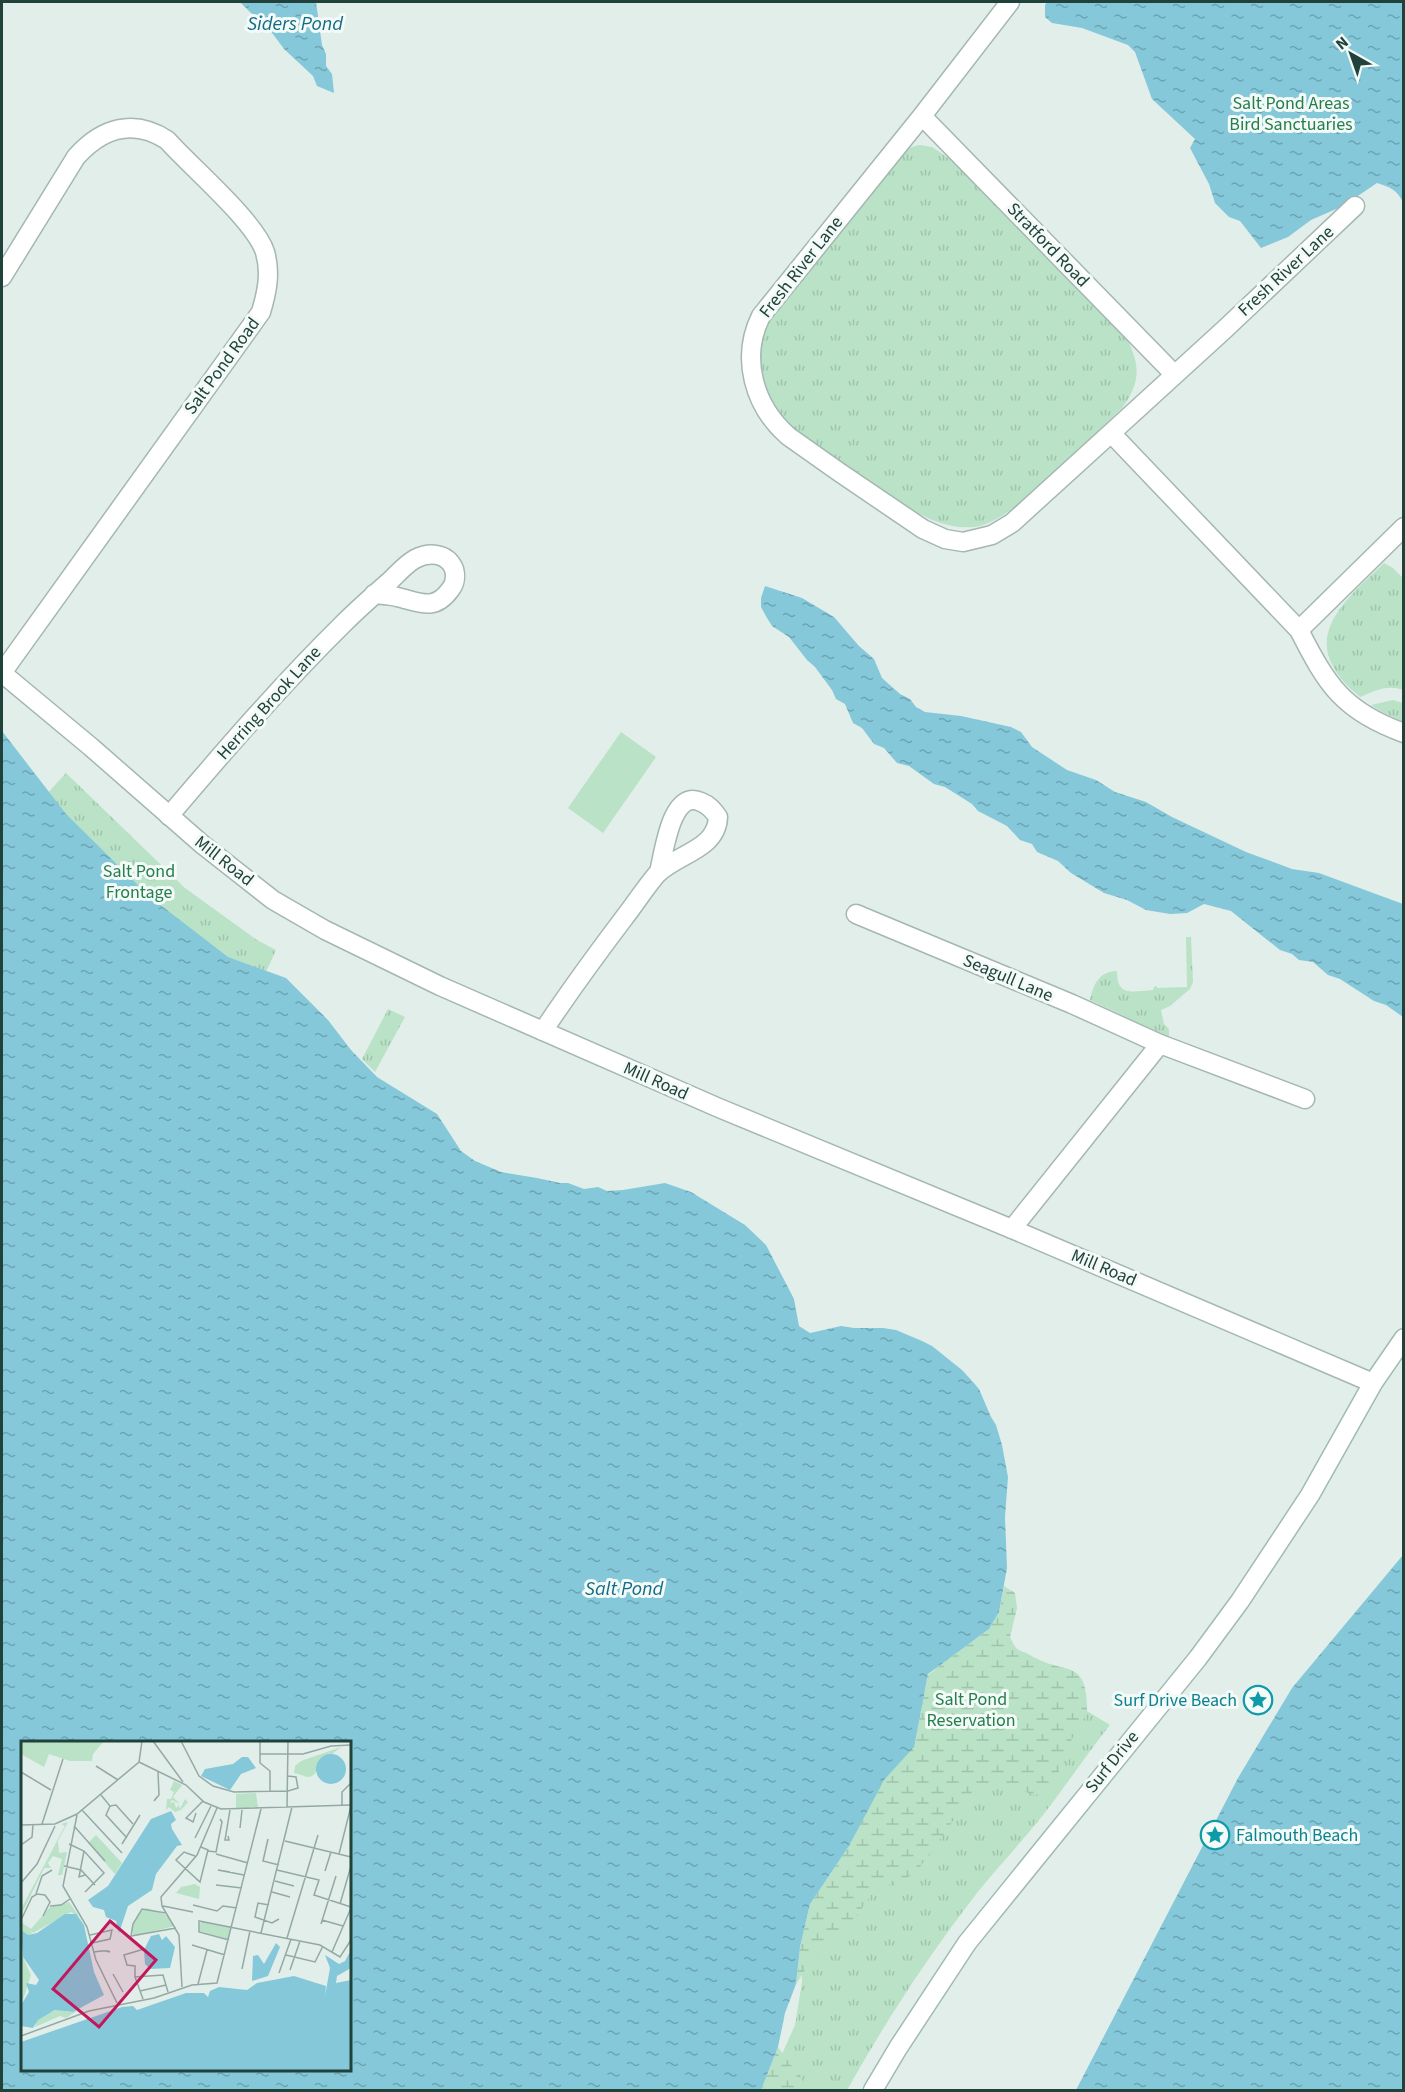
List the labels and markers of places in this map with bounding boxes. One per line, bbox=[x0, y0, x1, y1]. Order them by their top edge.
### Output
place icon: Surf Drive Beach bbox=[1242, 1684, 1274, 1716]
place label: Surf Drive Beach bbox=[1114, 1688, 1237, 1713]
place icon: Falmouth Beach bbox=[1199, 1819, 1231, 1851]
place label: Falmouth Beach bbox=[1236, 1823, 1358, 1848]

